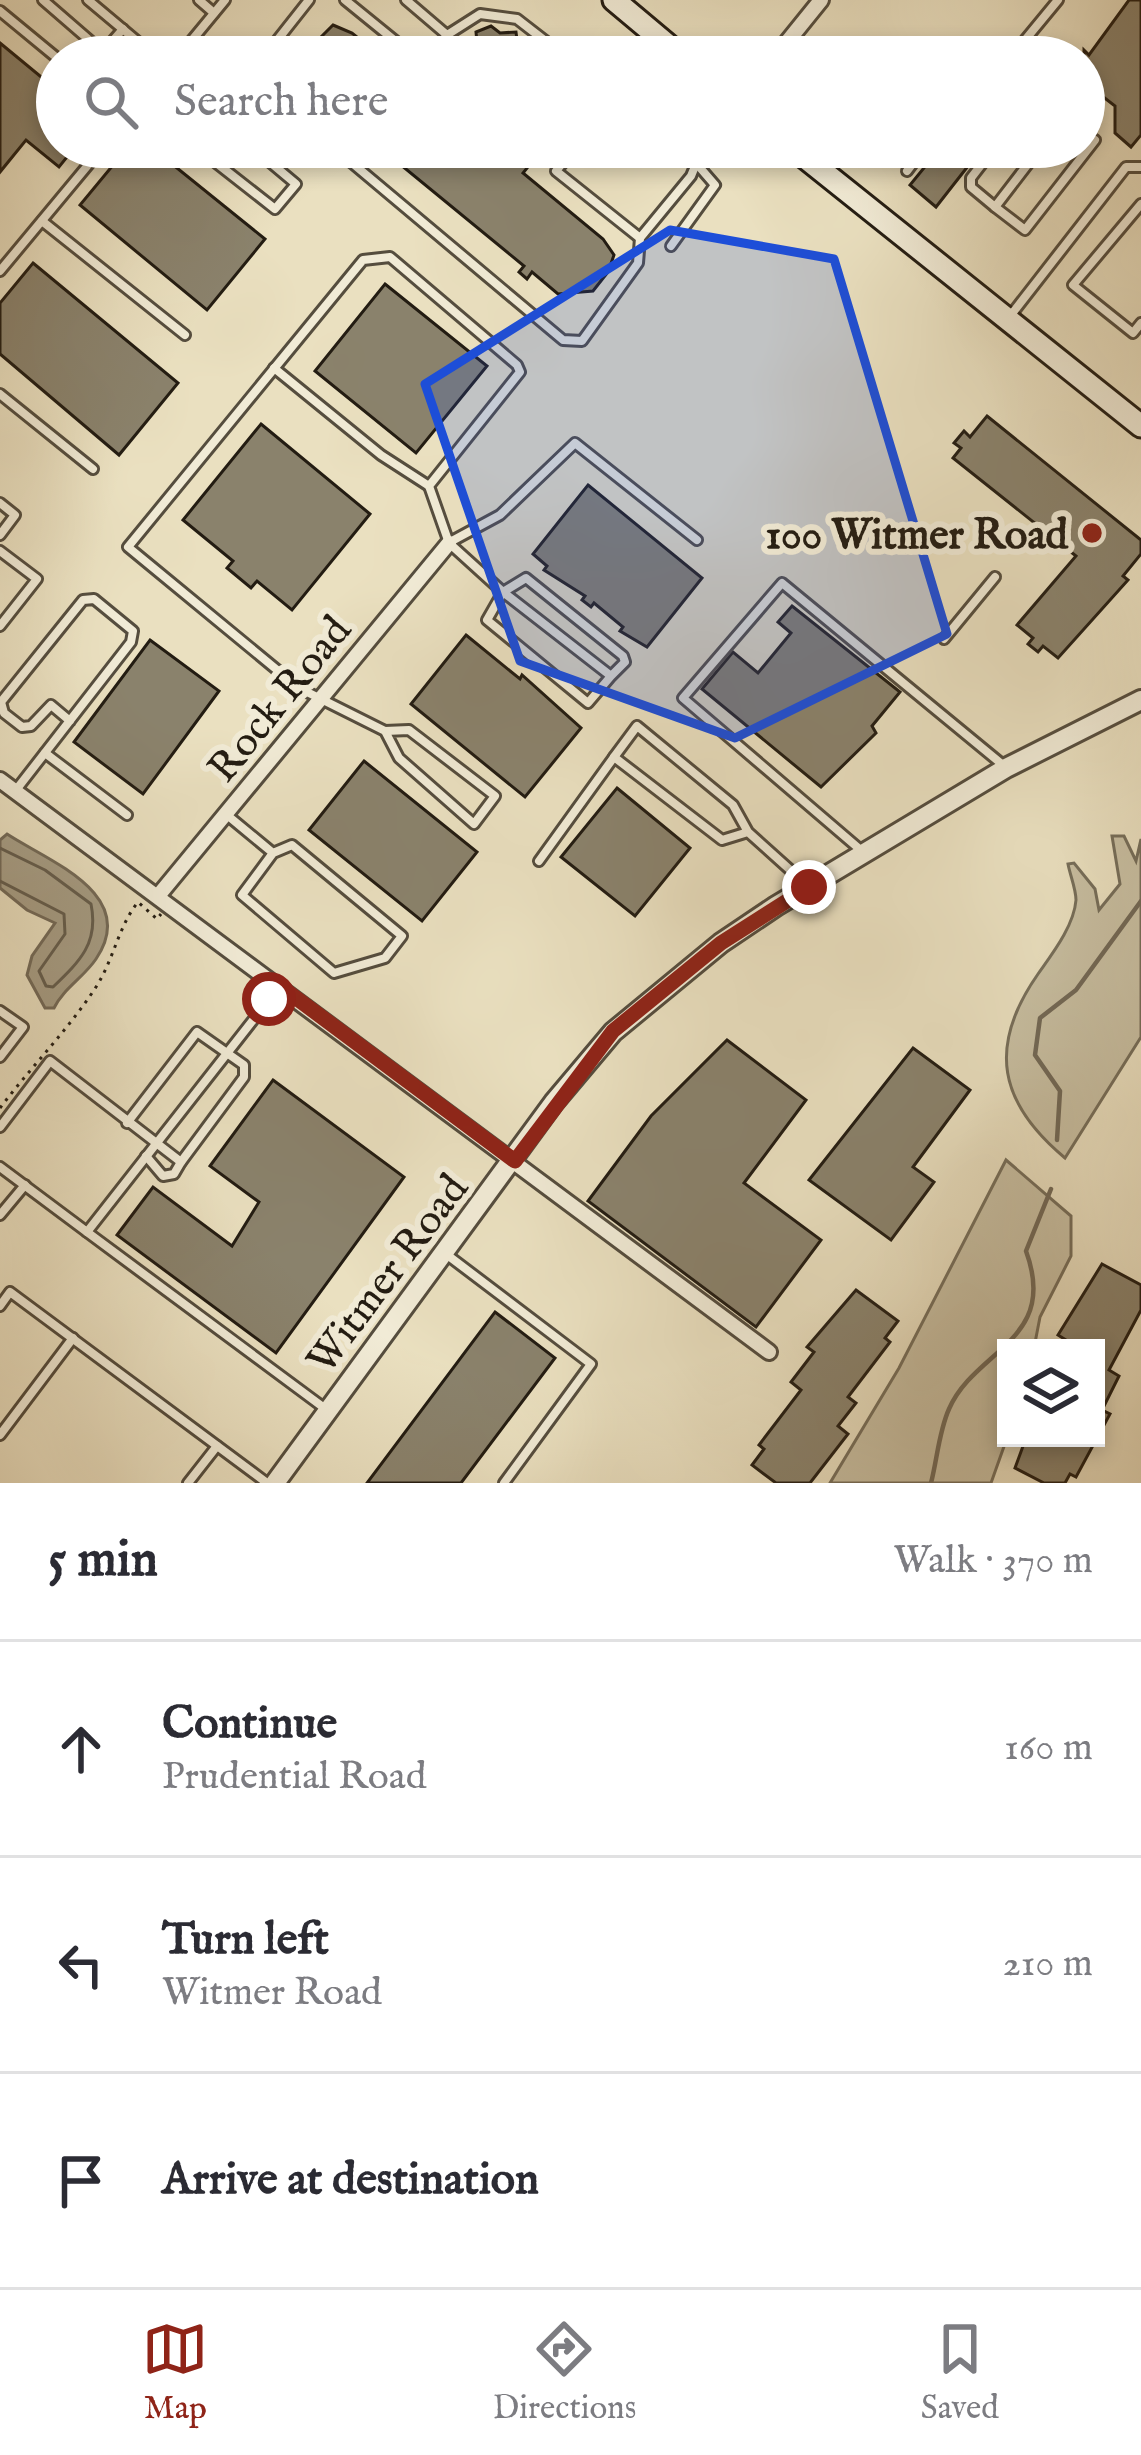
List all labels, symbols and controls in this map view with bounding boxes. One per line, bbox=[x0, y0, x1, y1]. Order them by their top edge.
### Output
search box bbox=[36, 36, 1105, 168]
icon: search bbox=[78, 69, 144, 135]
text: Search here bbox=[174, 74, 388, 131]
place label: 100 Witmer Road bbox=[765, 510, 1070, 563]
marker: 100 Witmer Road bbox=[1079, 520, 1105, 546]
street label: Rock Road bbox=[198, 606, 364, 794]
route end bbox=[782, 860, 836, 914]
route start bbox=[242, 972, 296, 1026]
street label: Witmer Road bbox=[296, 1164, 482, 1386]
map controls bbox=[997, 1339, 1105, 1447]
button: layers bbox=[997, 1339, 1105, 1447]
text: 5 min bbox=[48, 1529, 158, 1594]
text: Walk · 370 m bbox=[894, 1537, 1093, 1586]
text: Continue bbox=[162, 1696, 337, 1753]
icon: ahead bbox=[48, 1716, 114, 1782]
text: 160 m bbox=[1004, 1724, 1093, 1773]
text: Prudential Road bbox=[162, 1753, 426, 1802]
text: Turn left bbox=[162, 1912, 329, 1969]
icon: left bbox=[48, 1932, 114, 1998]
text: 210 m bbox=[1003, 1940, 1093, 1989]
text: Witmer Road bbox=[162, 1969, 382, 2018]
icon: arrive bbox=[48, 2148, 114, 2214]
text: Arrive at destination bbox=[162, 2152, 539, 2209]
tab: Map bbox=[142, 2316, 208, 2430]
tab: Directions bbox=[493, 2316, 636, 2430]
tab: Saved bbox=[921, 2316, 999, 2430]

